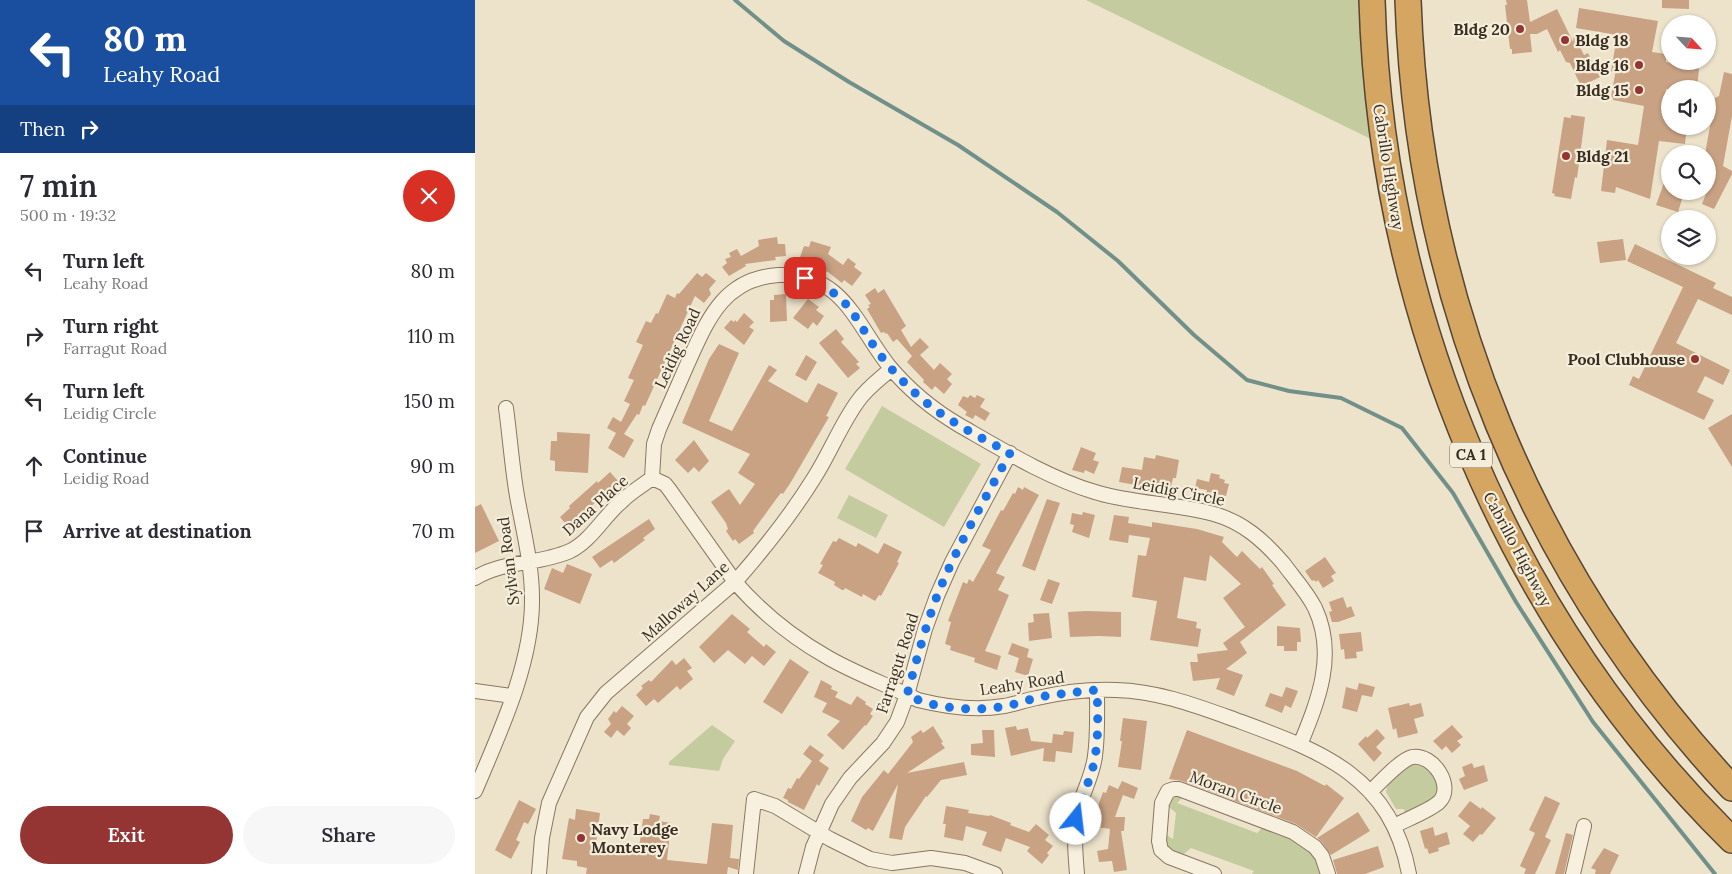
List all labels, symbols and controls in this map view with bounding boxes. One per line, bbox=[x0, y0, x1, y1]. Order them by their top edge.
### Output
north arrow bbox=[1661, 15, 1716, 70]
map controls bbox=[1661, 15, 1716, 265]
text: 80 m bbox=[103, 16, 187, 61]
place label: Bldg 20 bbox=[1453, 19, 1510, 39]
icon: left bbox=[20, 20, 85, 85]
marker: Bldg 20 bbox=[1514, 23, 1526, 35]
place label: Bldg 18 bbox=[1575, 30, 1629, 50]
marker: Bldg 18 bbox=[1559, 34, 1571, 46]
place label: Bldg 16 bbox=[1575, 55, 1629, 75]
marker: Bldg 16 bbox=[1633, 59, 1645, 71]
text: Leahy Road bbox=[103, 60, 220, 88]
place label: Bldg 15 bbox=[1576, 80, 1629, 100]
button: sound bbox=[1661, 80, 1716, 135]
marker: Bldg 15 bbox=[1633, 84, 1645, 96]
street label: Cabrillo Highway bbox=[1369, 103, 1409, 232]
icon: right bbox=[75, 115, 103, 143]
text: Then bbox=[20, 117, 65, 141]
button: search bbox=[1661, 145, 1716, 200]
place label: Bldg 21 bbox=[1576, 146, 1629, 166]
marker: Bldg 21 bbox=[1560, 150, 1572, 162]
text: 7 min bbox=[20, 167, 97, 205]
button: close bbox=[403, 170, 455, 222]
text: 500 m · 19:32 bbox=[20, 205, 116, 225]
button: layers bbox=[1661, 210, 1716, 265]
text: Turn left bbox=[63, 249, 144, 273]
icon: left bbox=[20, 257, 48, 285]
pin bbox=[784, 257, 826, 299]
text: 80 m bbox=[411, 259, 455, 283]
icon: arrive bbox=[791, 264, 819, 292]
text: Leahy Road bbox=[63, 273, 148, 293]
street label: Leidig Road bbox=[650, 304, 705, 391]
text: Turn right bbox=[63, 314, 159, 338]
icon: right bbox=[20, 322, 48, 350]
text: 110 m bbox=[407, 324, 455, 348]
text: Farragut Road bbox=[63, 338, 167, 358]
place label: Pool Clubhouse bbox=[1568, 349, 1685, 369]
marker: Pool Clubhouse bbox=[1689, 353, 1701, 365]
text: Turn left bbox=[63, 379, 144, 403]
icon: left bbox=[20, 387, 48, 415]
text: 150 m bbox=[404, 389, 455, 413]
text: Leidig Circle bbox=[63, 403, 157, 423]
road number: CA 1 bbox=[1450, 442, 1492, 468]
text: Continue bbox=[63, 444, 147, 468]
icon: ahead bbox=[20, 452, 48, 480]
text: 90 m bbox=[410, 454, 455, 478]
text: Leidig Road bbox=[63, 468, 150, 488]
street label: Dana Place bbox=[558, 470, 632, 540]
street label: Leidig Circle bbox=[1131, 472, 1227, 510]
street label: Cabrillo Highway bbox=[1479, 488, 1557, 610]
street label: Sylvan Road bbox=[493, 515, 523, 606]
icon: arrive bbox=[20, 517, 48, 545]
text: Arrive at destination bbox=[63, 519, 252, 543]
text: 70 m bbox=[412, 519, 455, 543]
street label: Malloway Lane bbox=[637, 556, 733, 645]
street label: Farragut Road bbox=[871, 610, 923, 716]
street label: Leahy Road bbox=[978, 666, 1066, 700]
street label: Moran Circle bbox=[1187, 766, 1285, 818]
position arrow bbox=[1049, 792, 1101, 844]
button: Exit bbox=[20, 806, 233, 864]
button: Share bbox=[243, 806, 455, 864]
place label: Navy Lodge Monterey bbox=[591, 819, 679, 857]
marker: Navy Lodge Monterey bbox=[575, 832, 587, 844]

